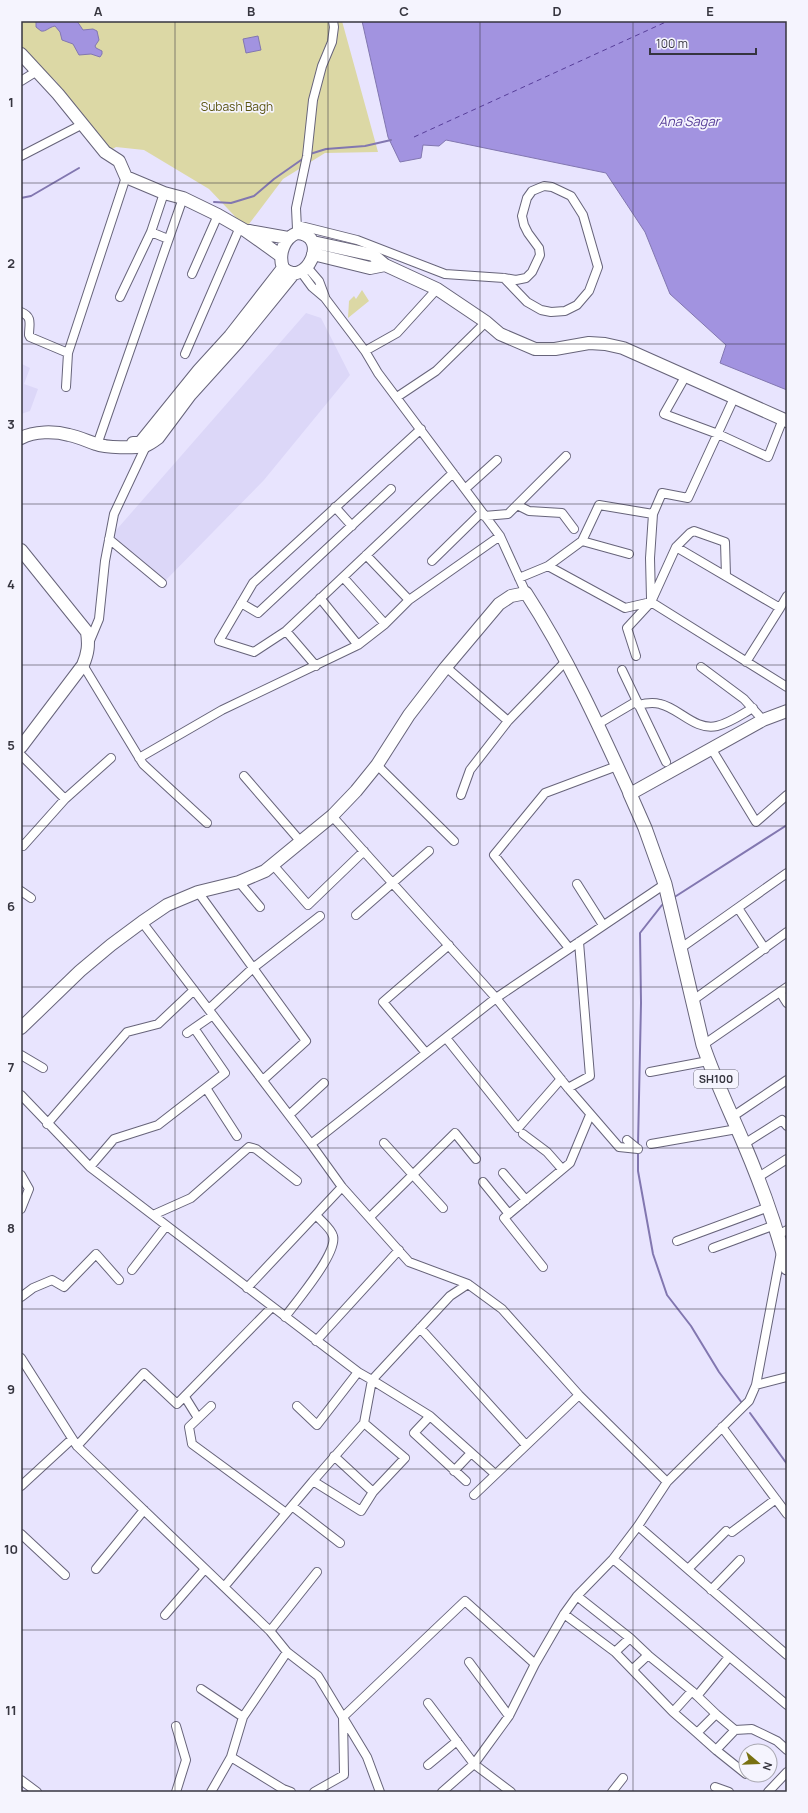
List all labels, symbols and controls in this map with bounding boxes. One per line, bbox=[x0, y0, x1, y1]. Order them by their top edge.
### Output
text: A bbox=[94, 2, 103, 20]
text: B bbox=[247, 2, 255, 20]
text: C bbox=[399, 2, 409, 20]
text: D bbox=[552, 2, 562, 20]
text: E bbox=[706, 2, 714, 20]
scale bar bbox=[650, 30, 756, 56]
text: 100 m bbox=[656, 35, 688, 52]
text: 1 bbox=[8, 93, 14, 111]
park label: Subash Bagh bbox=[201, 98, 273, 115]
water label: Ana Sagar bbox=[659, 112, 722, 130]
text: 2 bbox=[7, 254, 15, 272]
text: 3 bbox=[7, 415, 15, 433]
text: 4 bbox=[7, 575, 15, 593]
text: 5 bbox=[7, 736, 15, 754]
text: 6 bbox=[7, 897, 15, 915]
text: 7 bbox=[8, 1058, 15, 1076]
road number: SH100 bbox=[694, 1070, 738, 1088]
text: 8 bbox=[7, 1219, 15, 1237]
text: 9 bbox=[7, 1380, 15, 1398]
text: 10 bbox=[4, 1540, 18, 1558]
text: 11 bbox=[5, 1701, 17, 1719]
north arrow bbox=[738, 1743, 778, 1783]
text: N bbox=[760, 1760, 776, 1773]

